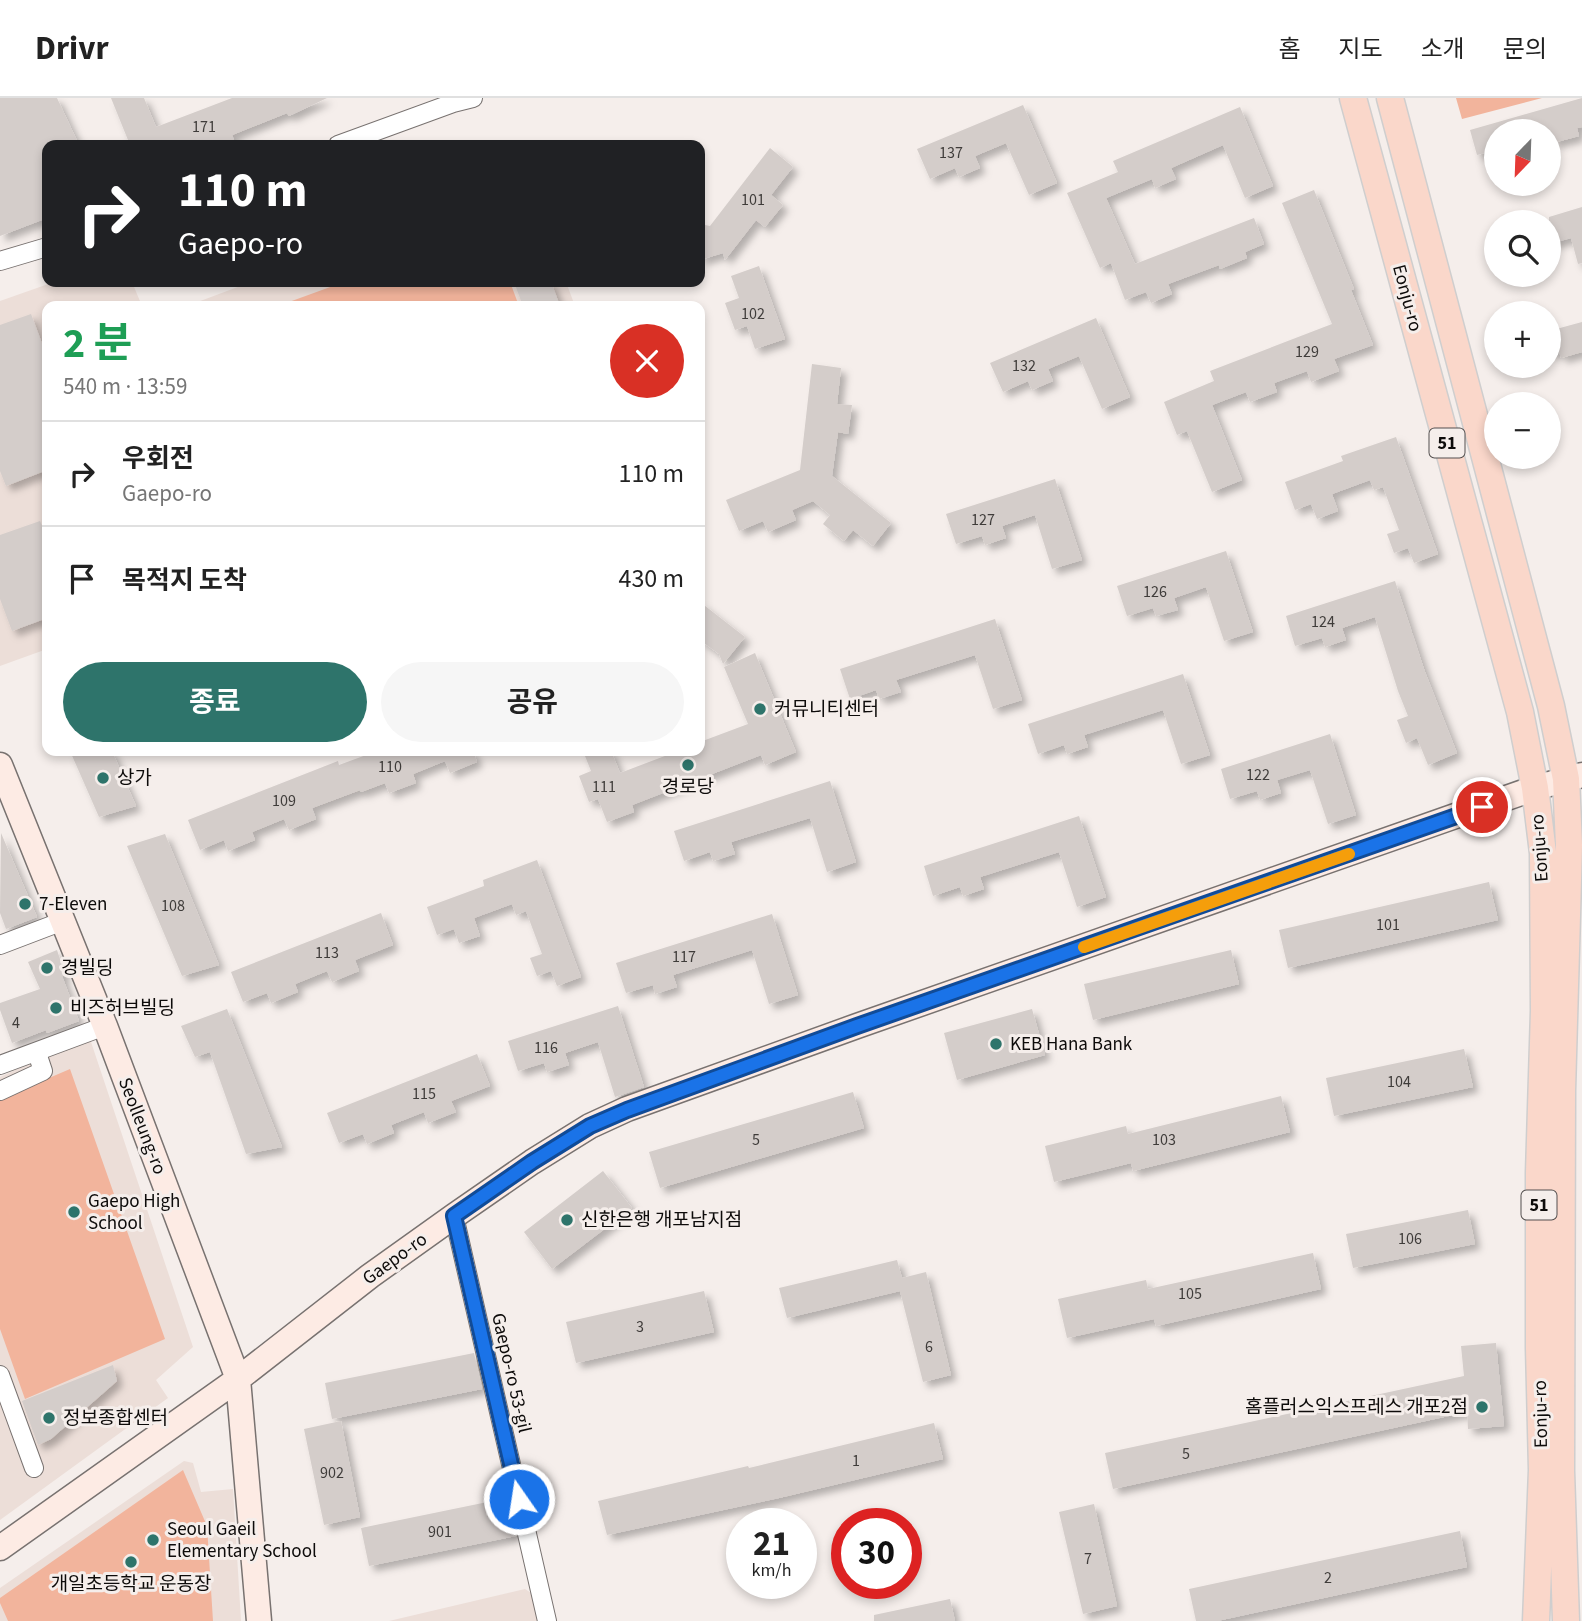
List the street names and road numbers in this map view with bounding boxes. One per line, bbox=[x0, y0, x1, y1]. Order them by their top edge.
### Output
street label: Eonju-ro bbox=[1385, 262, 1429, 334]
road number: 51 bbox=[1430, 428, 1464, 458]
street label: Eonju-ro bbox=[1524, 813, 1556, 883]
street label: Seolleung-ro bbox=[111, 1074, 173, 1178]
road number: 51 bbox=[1522, 1190, 1556, 1220]
street label: Gaepo-ro bbox=[357, 1226, 433, 1292]
street label: Gaepo-ro 53-gil bbox=[484, 1311, 538, 1436]
street label: Eonju-ro bbox=[1527, 1380, 1555, 1448]

